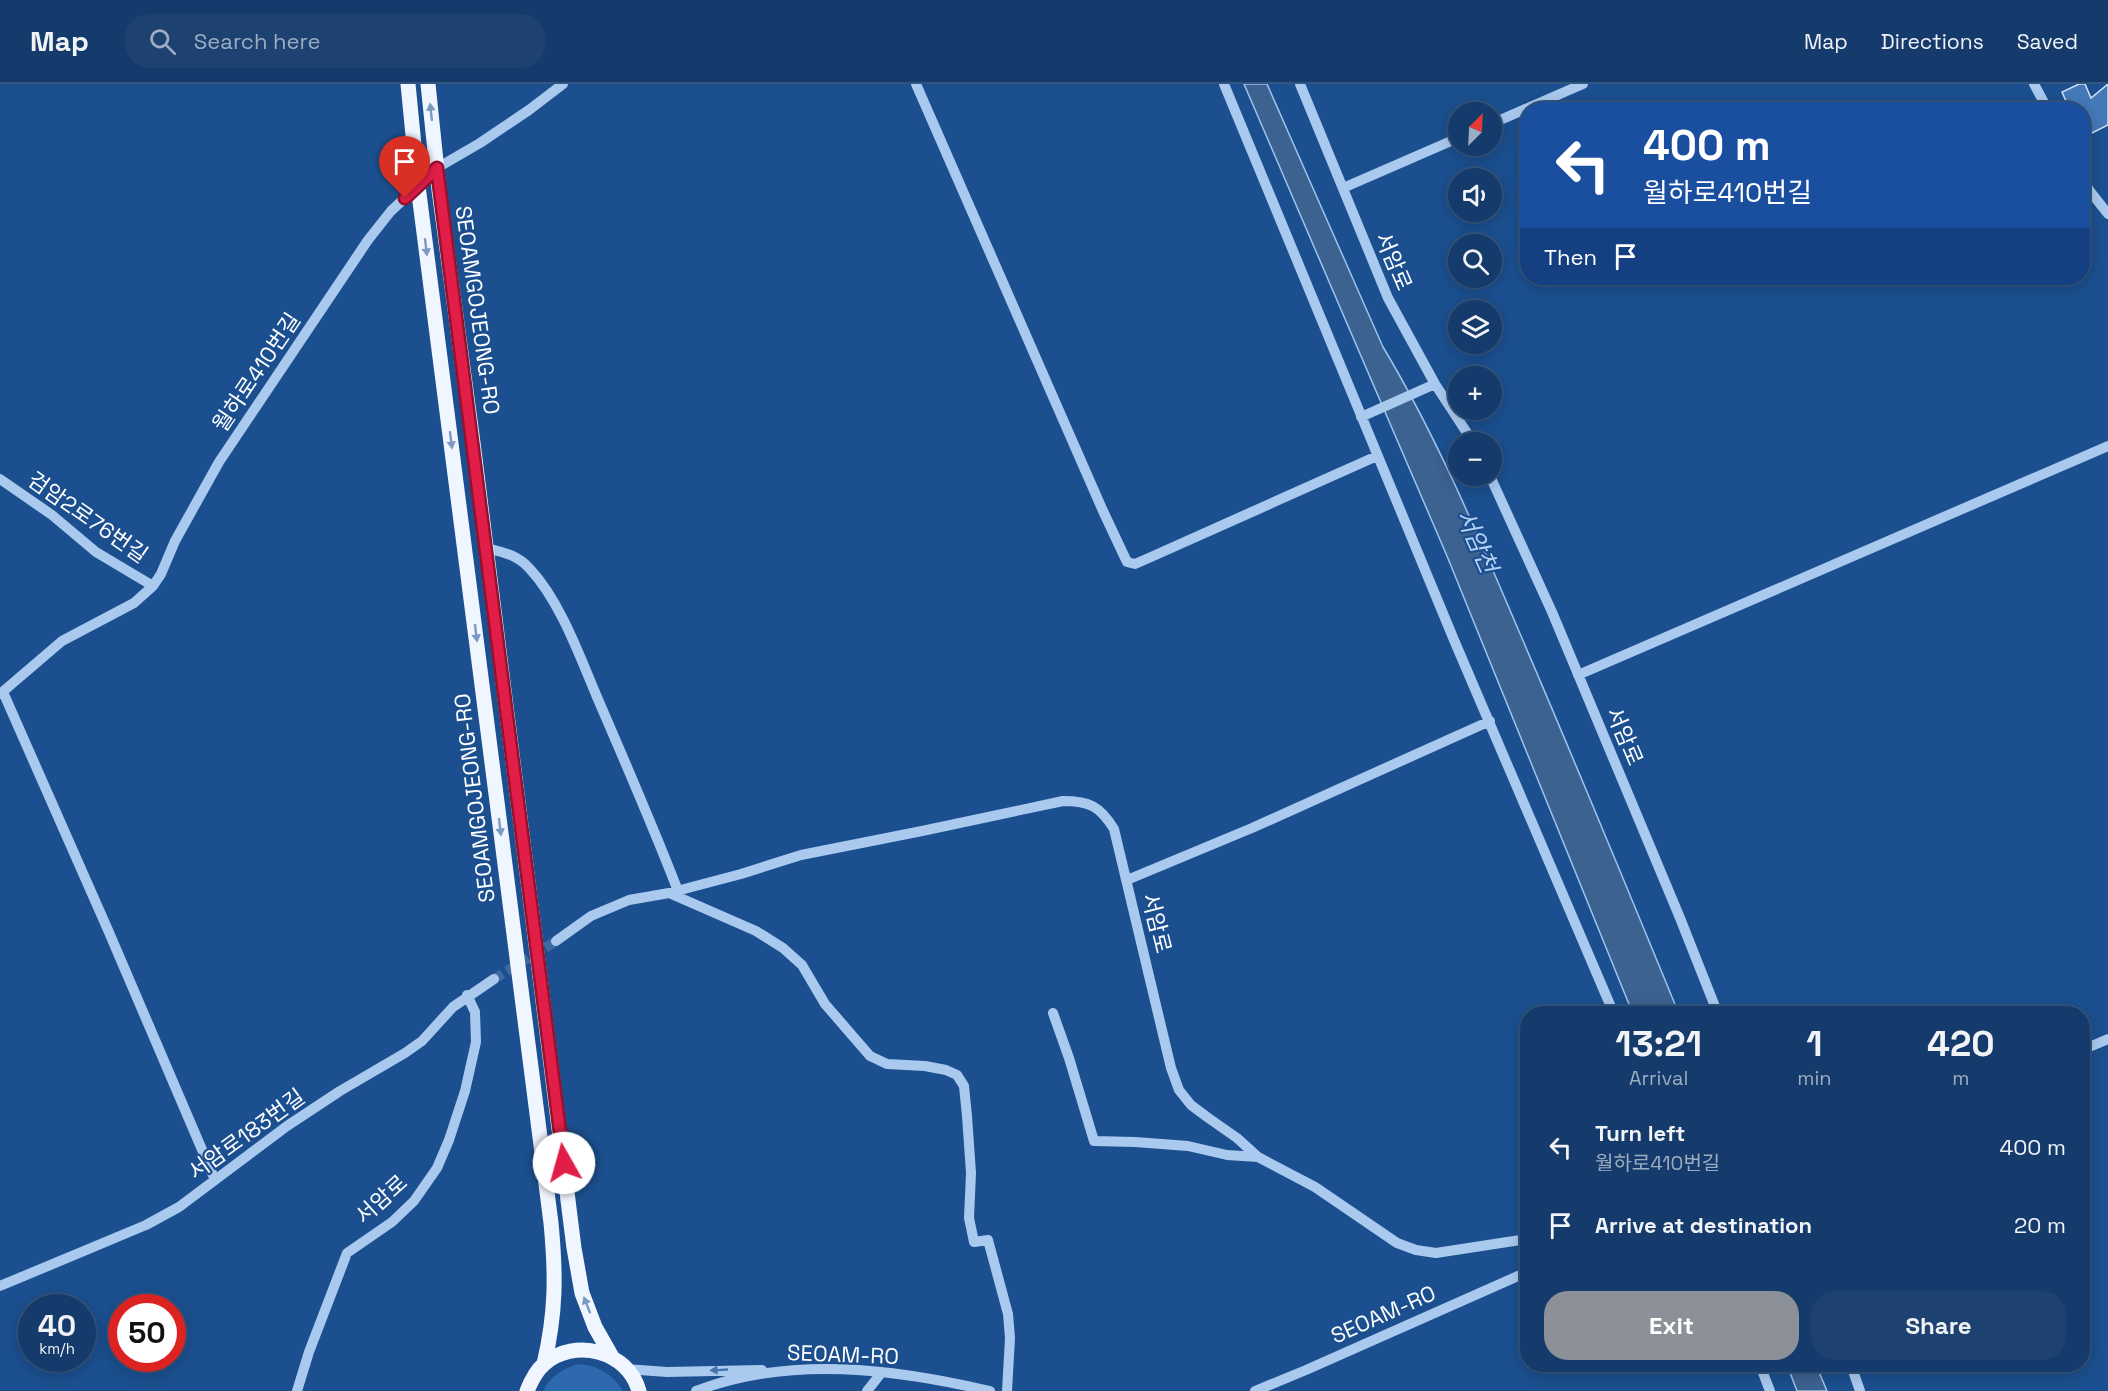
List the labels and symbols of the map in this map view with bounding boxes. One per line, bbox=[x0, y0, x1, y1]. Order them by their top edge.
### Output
north arrow bbox=[1448, 102, 1502, 156]
one-way arrow bbox=[426, 103, 436, 122]
pin bbox=[379, 136, 430, 198]
street label: SEOAMGOJEONG-RO bbox=[449, 204, 507, 416]
street label: 서암로 bbox=[1369, 228, 1419, 294]
one-way arrow bbox=[422, 237, 431, 256]
street label: 월하로410번길 bbox=[206, 307, 306, 437]
one-way arrow bbox=[446, 431, 456, 450]
street label: 검암2로76번길 bbox=[23, 465, 153, 569]
water label: 서암천 bbox=[1449, 504, 1506, 580]
one-way arrow bbox=[472, 624, 481, 643]
street label: SEOAMGOJEONG-RO bbox=[447, 692, 501, 904]
street label: 서암로 bbox=[1600, 703, 1650, 769]
one-way arrow bbox=[496, 817, 505, 836]
street label: 서암로 bbox=[1136, 890, 1178, 956]
street label: 서암로183번길 bbox=[182, 1082, 310, 1186]
position arrow bbox=[532, 1131, 596, 1195]
street label: 서암로 bbox=[349, 1168, 413, 1230]
street label: SEOAM-RO bbox=[1326, 1278, 1440, 1350]
speed limit sign: 50 bbox=[108, 1294, 186, 1372]
one-way arrow bbox=[582, 1296, 591, 1314]
street label: SEOAM-RO bbox=[787, 1338, 899, 1370]
one-way arrow bbox=[710, 1366, 729, 1375]

